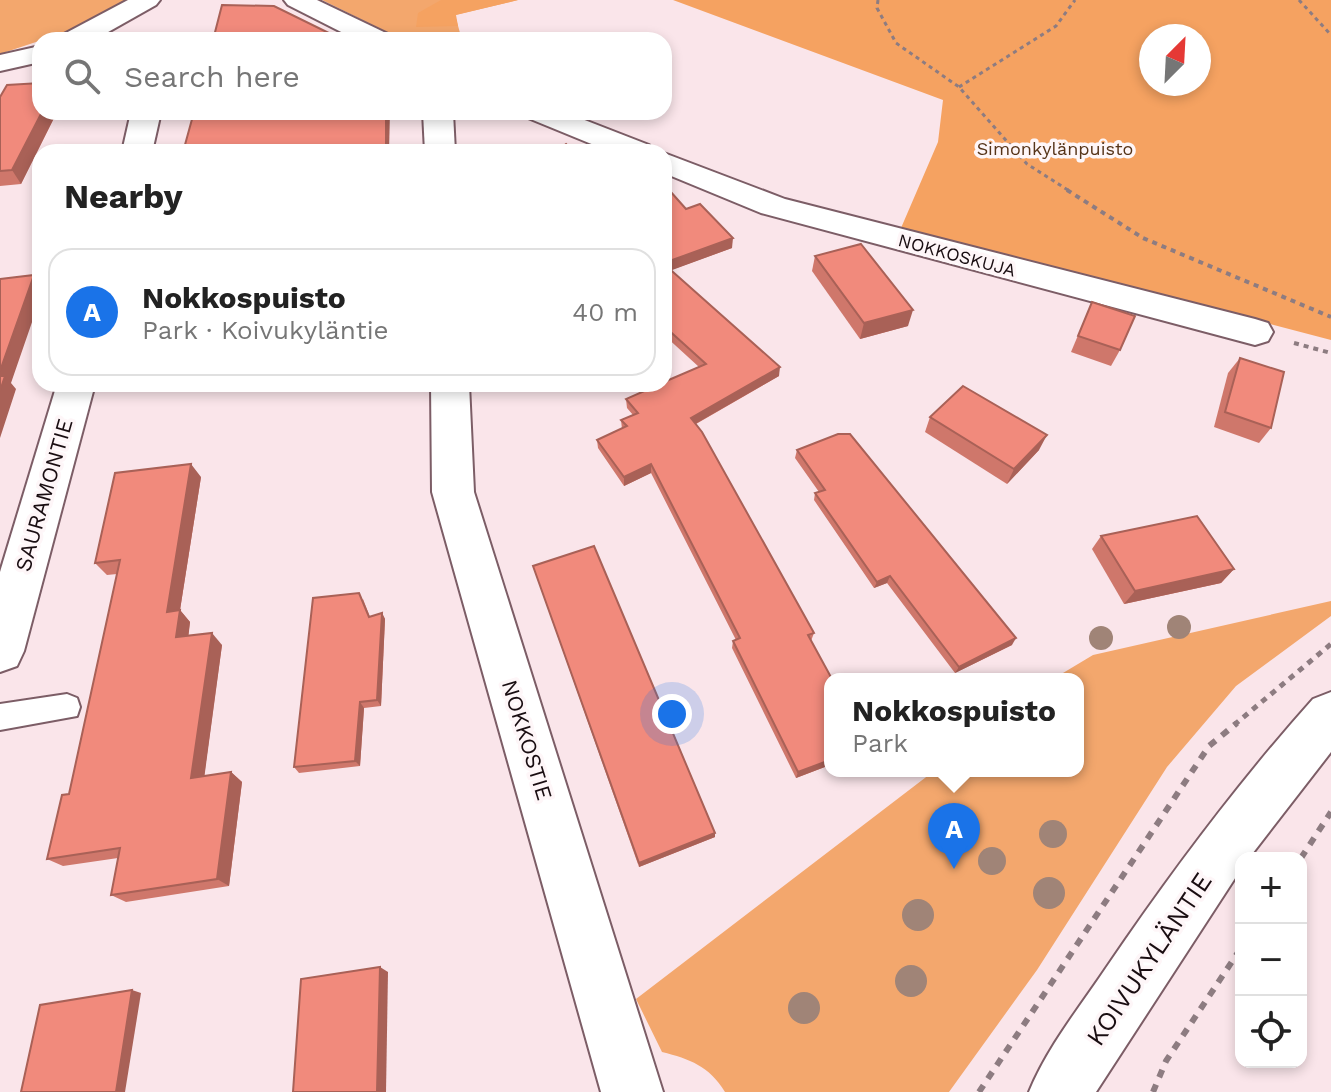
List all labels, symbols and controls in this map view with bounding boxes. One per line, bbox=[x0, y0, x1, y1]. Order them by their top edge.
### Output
north arrow bbox=[1139, 24, 1211, 96]
search box bbox=[32, 32, 672, 120]
icon: search bbox=[60, 54, 104, 98]
text: Search here bbox=[124, 59, 300, 94]
park label: Simonkylänpuisto bbox=[977, 138, 1133, 159]
text: Nearby bbox=[64, 176, 183, 216]
street label: NOKKOSKUJA bbox=[896, 229, 1018, 281]
text: Nokkospuisto bbox=[142, 280, 346, 315]
text: A bbox=[83, 297, 101, 327]
text: 40 m bbox=[572, 297, 638, 327]
text: Park · Koivukyläntie bbox=[142, 315, 389, 345]
street label: SAURAMONTIE bbox=[10, 416, 78, 574]
popup bbox=[824, 673, 1084, 777]
street label: NOKKOSTIE bbox=[497, 677, 557, 803]
text: Nokkospuisto bbox=[852, 693, 1056, 728]
your location bbox=[652, 694, 692, 734]
text: Park bbox=[852, 728, 908, 758]
pin: A bbox=[928, 803, 980, 869]
map controls bbox=[1235, 852, 1307, 1068]
button: + bbox=[1235, 852, 1307, 924]
street label: KOIVUKYLÄNTIE bbox=[1080, 867, 1218, 1051]
button: − bbox=[1235, 924, 1307, 996]
button: locate bbox=[1235, 996, 1307, 1068]

